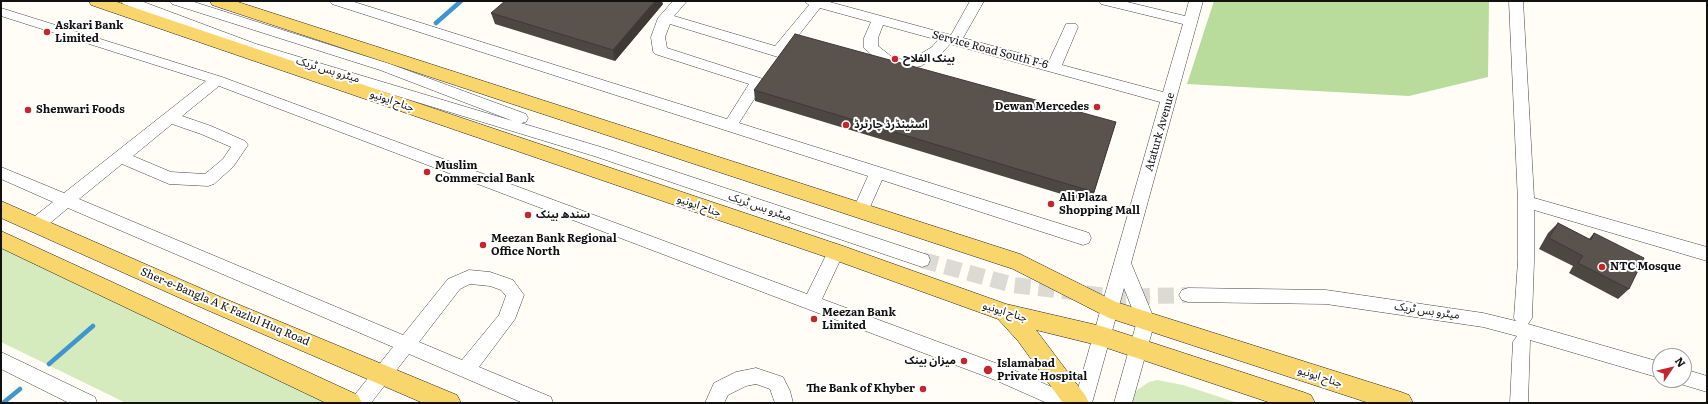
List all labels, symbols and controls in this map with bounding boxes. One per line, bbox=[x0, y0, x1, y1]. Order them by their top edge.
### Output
place label: Askari Bank Limited bbox=[55, 19, 123, 45]
marker: Askari Bank Limited bbox=[42, 27, 52, 37]
street label: Service Road South F-6 bbox=[931, 28, 1049, 72]
place label: بینک الفلاح bbox=[903, 52, 955, 66]
street label: میٹرو بس ٹریک bbox=[295, 54, 361, 86]
marker: بینک الفلاح bbox=[890, 54, 900, 64]
street label: جناح ایونیو bbox=[368, 87, 416, 115]
street label: Ataturk Avenue bbox=[1142, 91, 1178, 173]
place label: Dewan Mercedes bbox=[995, 100, 1089, 114]
marker: Dewan Mercedes bbox=[1092, 102, 1102, 112]
place label: Shenwari Foods bbox=[36, 103, 125, 117]
marker: Shenwari Foods bbox=[23, 105, 33, 115]
place label: اسٹینڈرڈ چارٹرڈ bbox=[854, 118, 928, 132]
marker: اسٹینڈرڈ چارٹرڈ bbox=[841, 120, 851, 130]
place label: Muslim Commercial Bank bbox=[435, 159, 535, 185]
marker: Muslim Commercial Bank bbox=[422, 167, 432, 177]
street label: میٹرو بس ٹریک bbox=[727, 190, 793, 224]
place label: Ali Plaza Shopping Mall bbox=[1059, 191, 1140, 217]
street label: جناح ایونیو bbox=[675, 192, 723, 220]
marker: Ali Plaza Shopping Mall bbox=[1046, 199, 1056, 209]
place label: سندھ بینک bbox=[536, 208, 590, 222]
marker: سندھ بینک bbox=[523, 210, 533, 220]
place label: Meezan Bank Regional Office North bbox=[491, 232, 617, 258]
marker: Meezan Bank Regional Office North bbox=[478, 240, 488, 250]
place label: NTC Mosque bbox=[1610, 260, 1681, 274]
marker: NTC Mosque bbox=[1597, 262, 1607, 272]
street label: Sher-e-Bangla A K Fazlul Huq Road bbox=[138, 265, 312, 349]
street label: جناح ایونیو bbox=[981, 299, 1029, 325]
street label: میٹرو بس ٹریک bbox=[1393, 300, 1461, 322]
place label: Meezan Bank Limited bbox=[822, 306, 896, 332]
marker: Meezan Bank Limited bbox=[809, 314, 819, 324]
north arrow bbox=[1652, 348, 1692, 388]
text: N bbox=[1672, 353, 1690, 370]
place label: میزان بینک bbox=[904, 354, 956, 368]
marker: میزان بینک bbox=[959, 356, 969, 366]
place label: Islamabad Private Hospital bbox=[997, 357, 1087, 383]
marker: Islamabad Private Hospital bbox=[982, 364, 994, 376]
street label: جناح ایونیو bbox=[1296, 364, 1344, 390]
place label: The Bank of Khyber bbox=[806, 382, 915, 396]
marker: The Bank of Khyber bbox=[918, 384, 928, 394]

